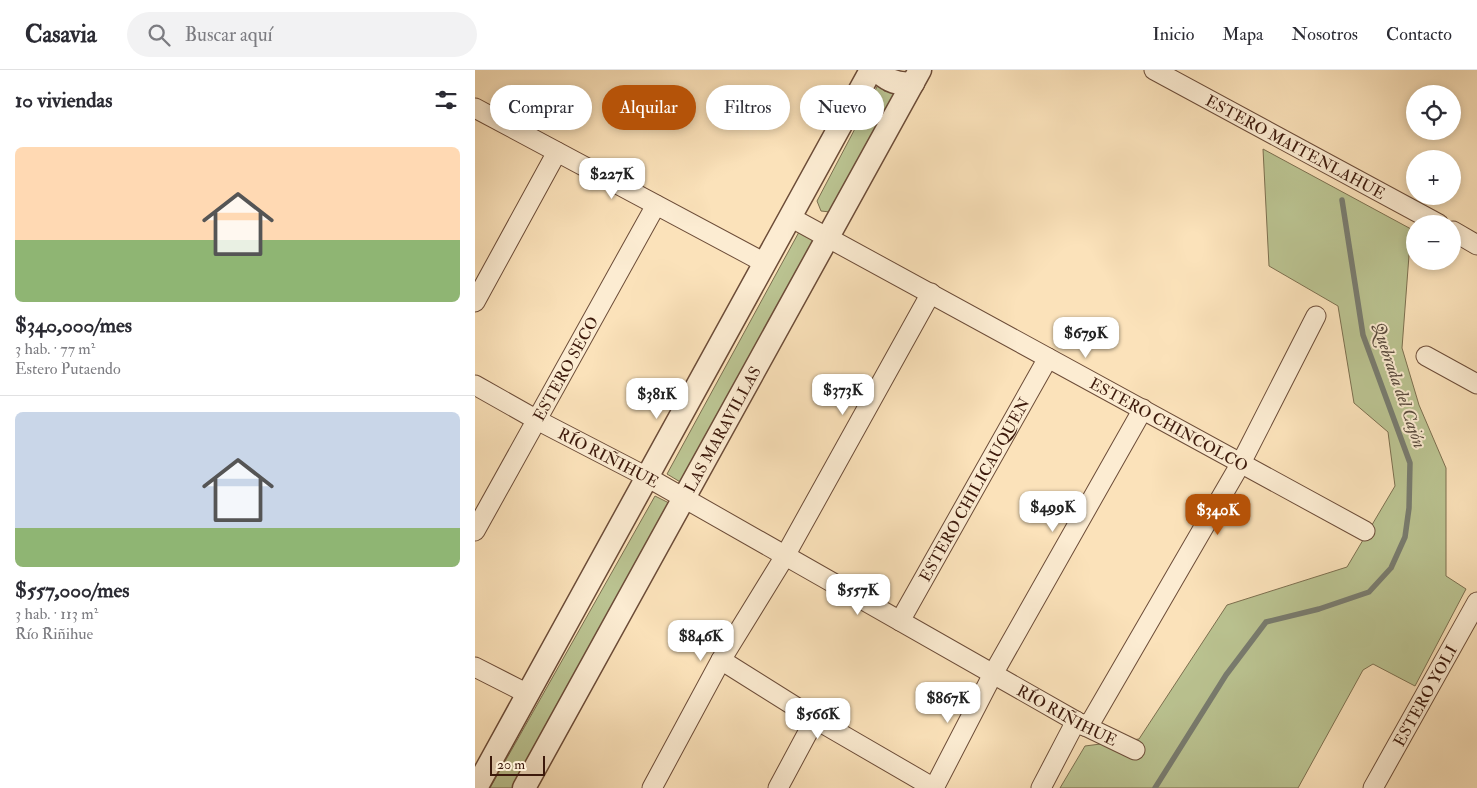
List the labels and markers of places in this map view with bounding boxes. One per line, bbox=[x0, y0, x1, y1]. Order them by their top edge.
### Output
pin: $227K bbox=[577, 158, 647, 200]
pin: $679K bbox=[1051, 316, 1121, 359]
pin: $373K bbox=[808, 374, 878, 416]
pin: $381K bbox=[622, 378, 692, 420]
pin: $499K bbox=[1018, 490, 1088, 533]
pin: $340K bbox=[1183, 494, 1253, 536]
pin: $557K bbox=[823, 574, 893, 616]
pin: $846K bbox=[666, 620, 736, 662]
pin: $867K bbox=[913, 682, 983, 724]
pin: $566K bbox=[783, 698, 853, 740]

